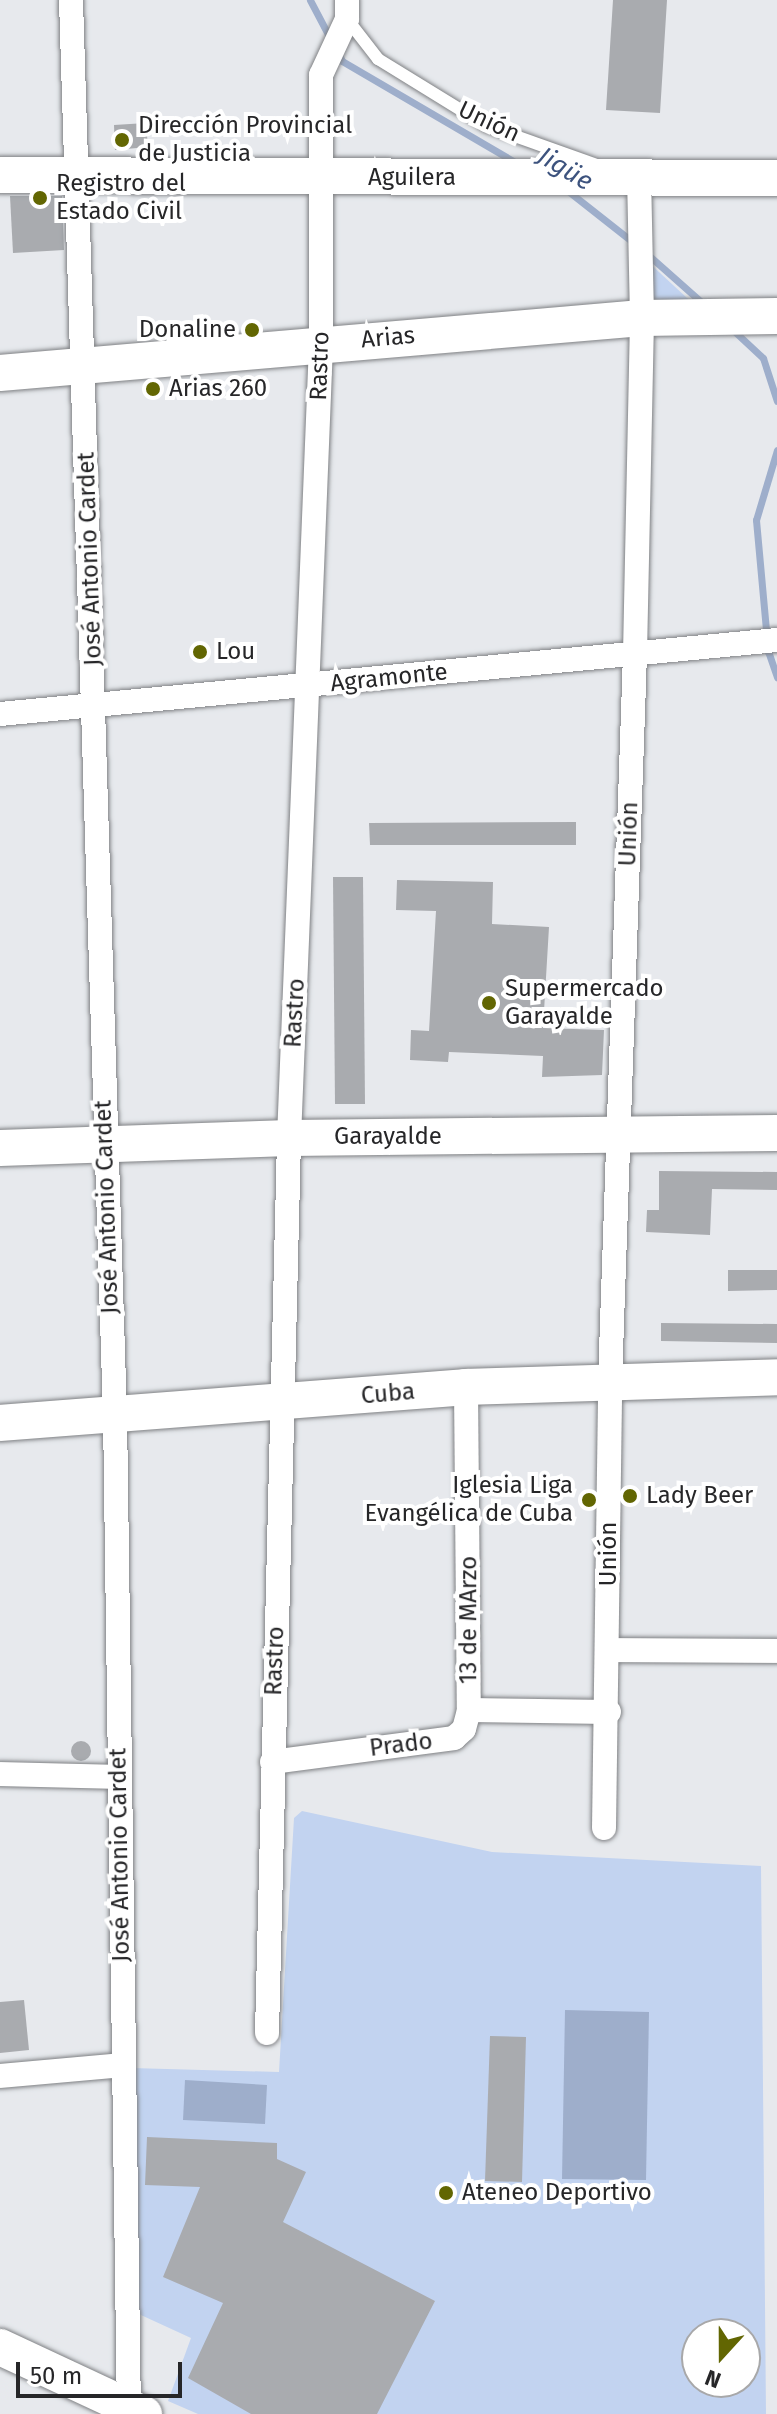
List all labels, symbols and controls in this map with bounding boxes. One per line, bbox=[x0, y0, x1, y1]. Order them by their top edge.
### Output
street label: Unión bbox=[454, 95, 524, 149]
place label: Dirección Provincial de Justicia bbox=[138, 112, 352, 168]
marker: Dirección Provincial de Justicia bbox=[113, 131, 131, 149]
water label: Jigüe bbox=[532, 141, 598, 197]
street label: Aguilera bbox=[368, 164, 456, 192]
place label: Registro del Estado Civil bbox=[56, 170, 186, 226]
marker: Registro del Estado Civil bbox=[31, 189, 49, 207]
place label: Donaline bbox=[139, 316, 236, 344]
marker: Donaline bbox=[243, 321, 261, 339]
street label: Arias bbox=[360, 321, 416, 355]
street label: Rastro bbox=[304, 331, 336, 401]
place label: Arias 260 bbox=[169, 375, 267, 403]
marker: Arias 260 bbox=[144, 380, 162, 398]
street label: José Antonio Cardet bbox=[72, 451, 108, 667]
place label: Lou bbox=[216, 638, 255, 666]
marker: Lou bbox=[191, 643, 209, 661]
street label: Agramonte bbox=[329, 658, 449, 698]
street label: Unión bbox=[613, 801, 645, 867]
place label: Supermercado Garayalde bbox=[505, 975, 663, 1031]
street label: Rastro bbox=[279, 978, 311, 1048]
marker: Supermercado Garayalde bbox=[480, 994, 498, 1012]
street label: José Antonio Cardet bbox=[89, 1099, 125, 1315]
street label: Garayalde bbox=[334, 1123, 442, 1151]
street label: Cuba bbox=[360, 1377, 416, 1411]
place label: Iglesia Liga Evangélica de Cuba bbox=[365, 1472, 573, 1528]
place label: Lady Beer bbox=[646, 1482, 753, 1510]
marker: Lady Beer bbox=[621, 1487, 639, 1505]
marker: Iglesia Liga Evangélica de Cuba bbox=[580, 1491, 598, 1509]
street label: Unión bbox=[595, 1522, 623, 1586]
street label: 13 de MArzo bbox=[455, 1556, 483, 1684]
street label: Rastro bbox=[259, 1626, 291, 1696]
street label: Prado bbox=[368, 1727, 434, 1763]
street label: José Antonio Cardet bbox=[104, 1748, 136, 1962]
place label: Ateneo Deportivo bbox=[462, 2179, 652, 2207]
marker: Ateneo Deportivo bbox=[437, 2184, 455, 2202]
north arrow bbox=[681, 2318, 761, 2398]
scale bar bbox=[20, 2346, 186, 2396]
text: 50 m bbox=[30, 2362, 82, 2390]
text: N bbox=[701, 2364, 725, 2394]

